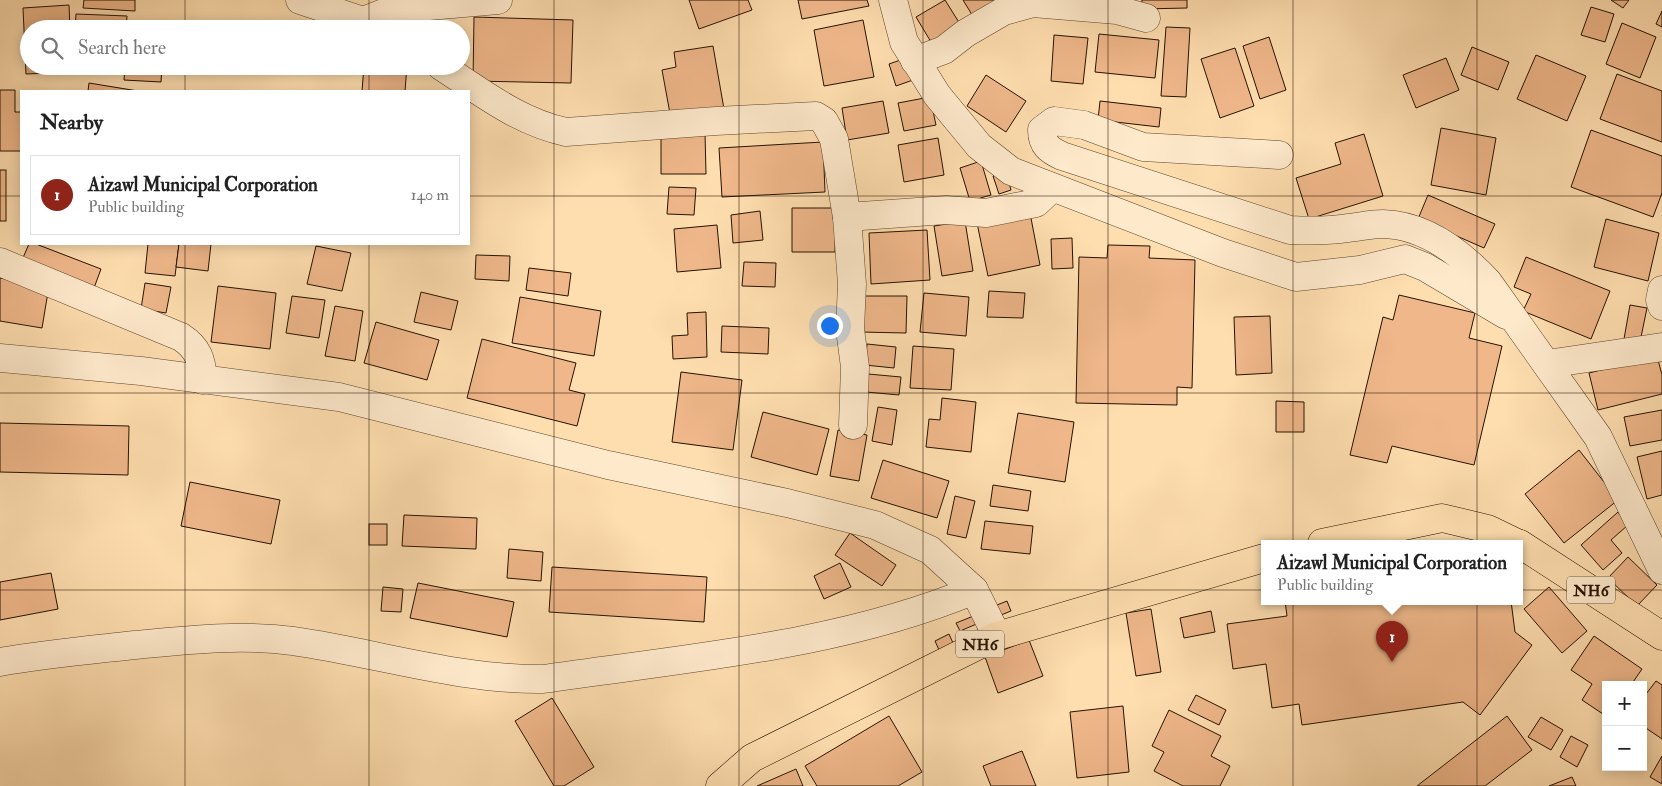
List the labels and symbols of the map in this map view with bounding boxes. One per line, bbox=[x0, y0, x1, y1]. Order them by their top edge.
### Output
your location bbox=[817, 313, 843, 339]
road number: NH6 bbox=[1567, 576, 1615, 604]
pin: 1 bbox=[1376, 621, 1408, 662]
road number: NH6 bbox=[956, 630, 1004, 658]

